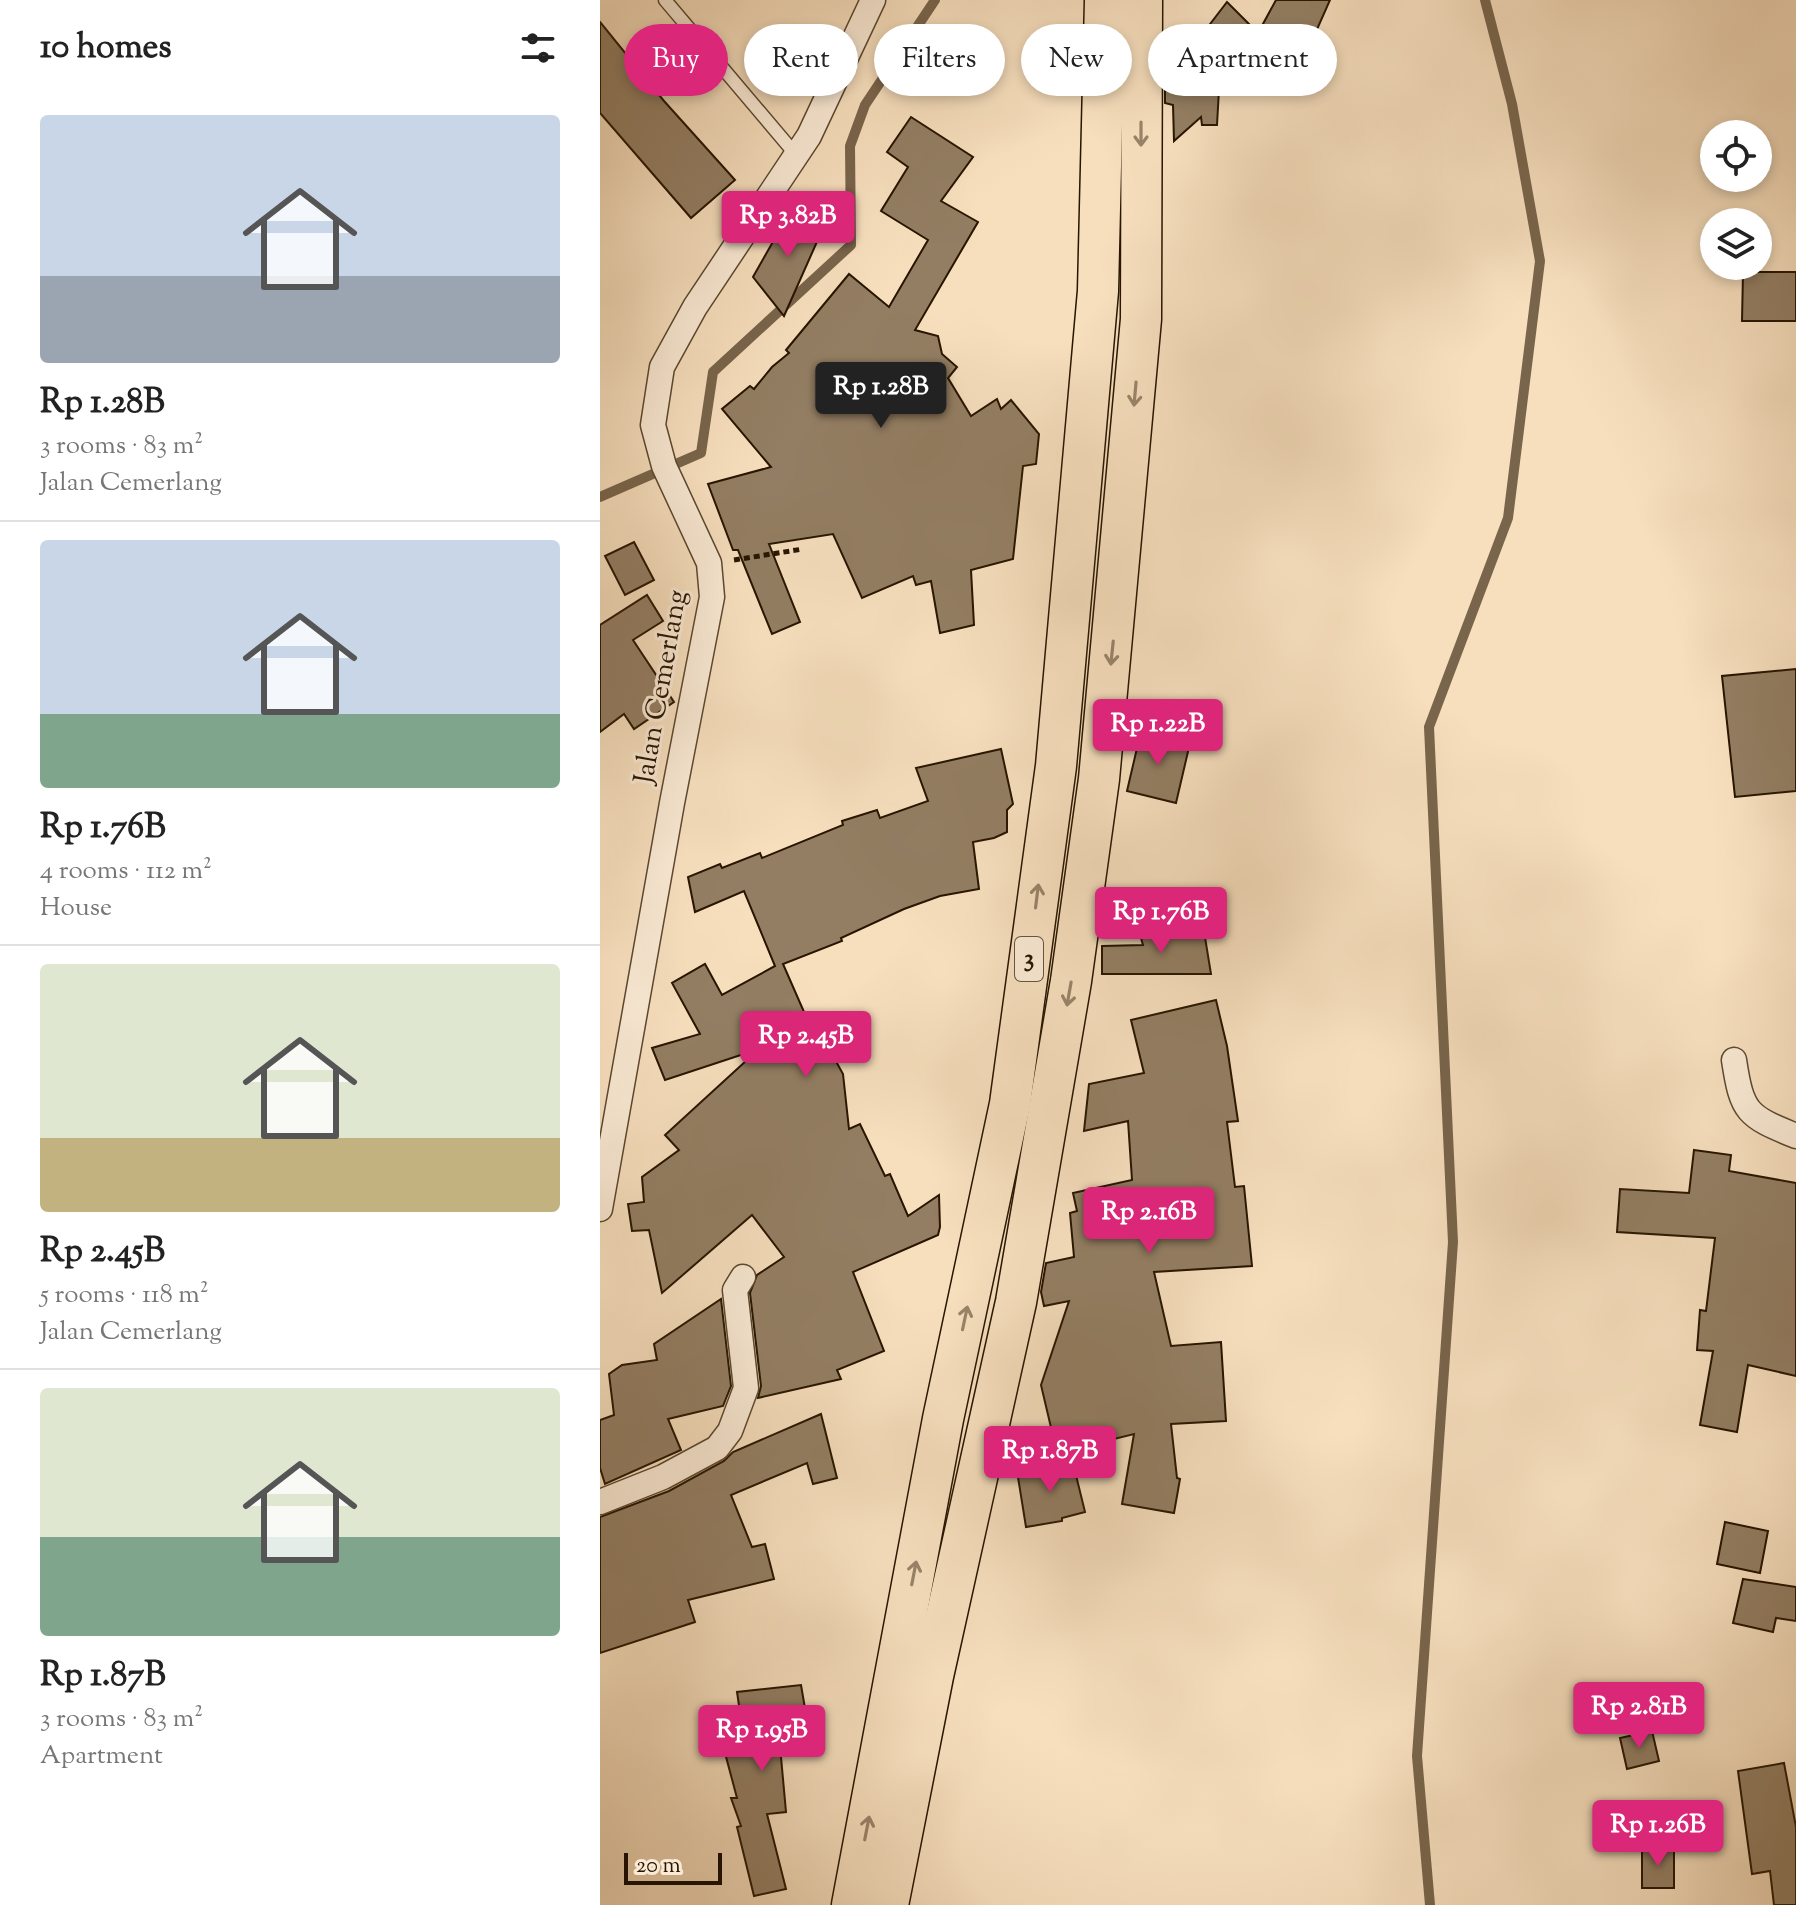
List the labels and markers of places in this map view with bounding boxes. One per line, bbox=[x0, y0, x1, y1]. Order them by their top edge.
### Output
pin: Rp 3.82B bbox=[705, 191, 871, 259]
pin: Rp 1.28B bbox=[798, 362, 964, 430]
pin: Rp 1.22B bbox=[1075, 699, 1241, 767]
pin: Rp 1.76B bbox=[1078, 887, 1244, 955]
pin: Rp 2.45B bbox=[723, 1011, 889, 1079]
pin: Rp 2.16B bbox=[1066, 1187, 1232, 1255]
pin: Rp 1.87B bbox=[967, 1426, 1133, 1494]
pin: Rp 2.81B bbox=[1556, 1682, 1722, 1750]
pin: Rp 1.95B bbox=[679, 1705, 845, 1773]
pin: Rp 1.26B bbox=[1575, 1800, 1741, 1868]

